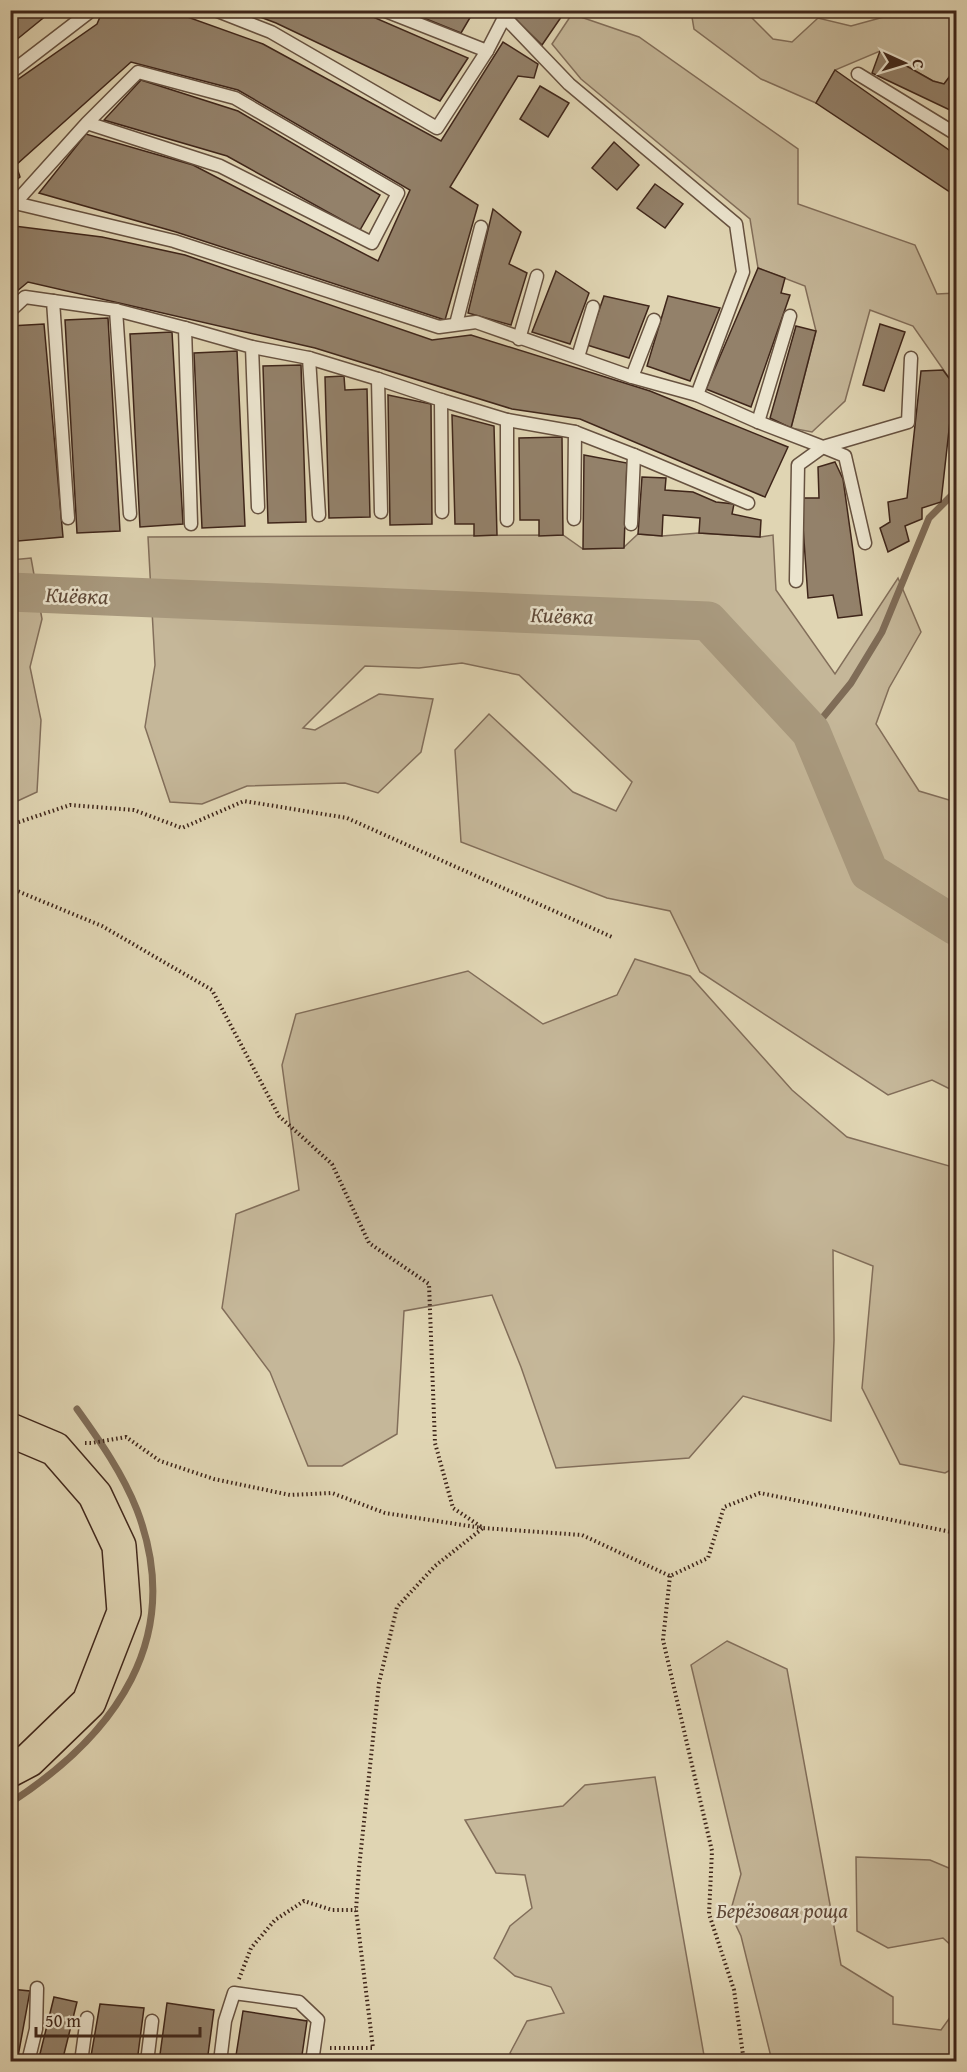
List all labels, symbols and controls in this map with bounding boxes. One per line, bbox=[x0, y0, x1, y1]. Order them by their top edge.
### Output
north arrow bbox=[874, 33, 934, 93]
text: С bbox=[907, 59, 931, 69]
water label: Киёвка bbox=[45, 578, 109, 612]
water label: Киёвка bbox=[530, 598, 594, 632]
park label: Берёзовая роща bbox=[716, 1895, 848, 1926]
scale bar bbox=[36, 2000, 200, 2038]
text: 50 m bbox=[45, 2007, 81, 2034]

